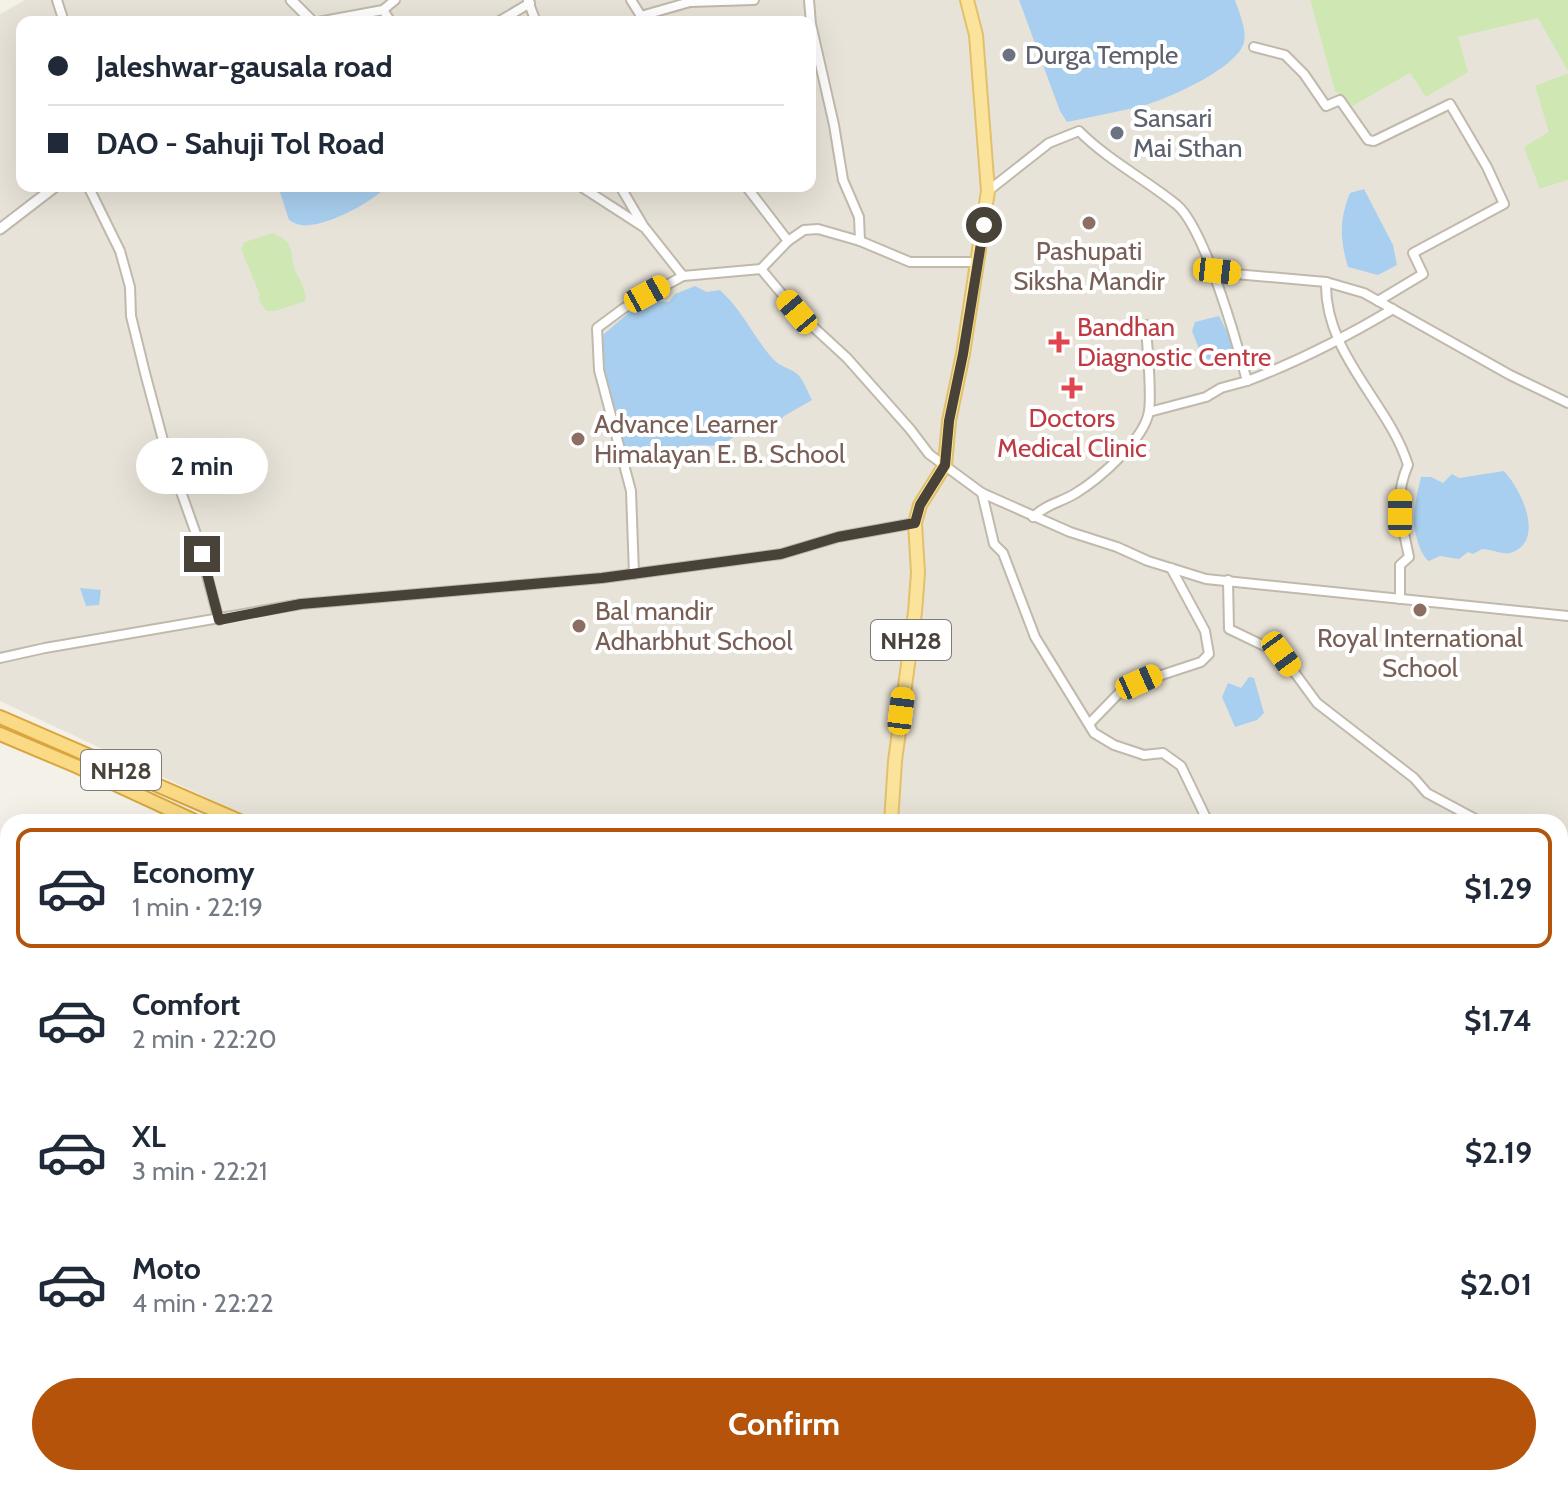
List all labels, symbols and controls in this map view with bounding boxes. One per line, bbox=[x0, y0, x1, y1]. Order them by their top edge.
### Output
place label: Durga Temple bbox=[1025, 39, 1178, 71]
marker: Durga Temple bbox=[1000, 46, 1018, 64]
text: Jaleshwar-gausala road bbox=[96, 48, 393, 85]
place label: Sansari Mai Sthan bbox=[1133, 102, 1242, 164]
marker: Sansari Mai Sthan bbox=[1108, 124, 1126, 142]
text: DAO - Sahuji Tol Road bbox=[96, 125, 385, 162]
route start bbox=[966, 207, 1002, 243]
marker: Pashupati Siksha Mandir bbox=[1080, 214, 1098, 232]
place label: Pashupati Siksha Mandir bbox=[1013, 235, 1166, 297]
car bbox=[1192, 257, 1242, 285]
car bbox=[620, 272, 674, 316]
car bbox=[772, 286, 822, 338]
place label: Bandhan Diagnostic Centre bbox=[1077, 311, 1271, 373]
marker: Bandhan Diagnostic Centre bbox=[1048, 331, 1070, 353]
marker: Doctors Medical Clinic bbox=[1061, 377, 1083, 399]
place label: Doctors Medical Clinic bbox=[997, 402, 1147, 464]
place label: Advance Learner Himalayan E. B. School bbox=[594, 408, 845, 470]
marker: Advance Learner Himalayan E. B. School bbox=[569, 430, 587, 448]
callout: 2 min bbox=[136, 438, 268, 494]
text: 2 min bbox=[171, 450, 233, 482]
car bbox=[1388, 489, 1412, 537]
route end bbox=[184, 536, 220, 572]
place label: Bal mandir Adharbhut School bbox=[595, 595, 793, 657]
marker: Royal International School bbox=[1411, 601, 1429, 619]
marker: Bal mandir Adharbhut School bbox=[570, 617, 588, 635]
road number: NH28 bbox=[871, 620, 951, 660]
place label: Royal International School bbox=[1317, 622, 1523, 684]
car bbox=[1257, 628, 1305, 680]
car bbox=[1112, 661, 1166, 703]
car bbox=[886, 686, 916, 736]
road number: NH28 bbox=[81, 750, 161, 790]
icon: car bbox=[36, 852, 108, 924]
text: Economy bbox=[132, 854, 255, 891]
text: $1.29 bbox=[1464, 870, 1532, 907]
text: 1 min · 22:19 bbox=[132, 891, 263, 923]
icon: car bbox=[36, 984, 108, 1056]
text: Comfort bbox=[132, 986, 240, 1023]
text: $1.74 bbox=[1464, 1002, 1532, 1039]
text: 2 min · 22:20 bbox=[132, 1023, 277, 1055]
icon: car bbox=[36, 1116, 108, 1188]
text: XL bbox=[132, 1118, 166, 1155]
text: $2.19 bbox=[1465, 1134, 1532, 1171]
text: 3 min · 22:21 bbox=[132, 1155, 267, 1187]
icon: car bbox=[36, 1248, 108, 1320]
text: Moto bbox=[132, 1250, 201, 1287]
text: $2.01 bbox=[1460, 1266, 1532, 1303]
text: 4 min · 22:22 bbox=[132, 1287, 274, 1319]
button: Confirm bbox=[32, 1378, 1536, 1470]

